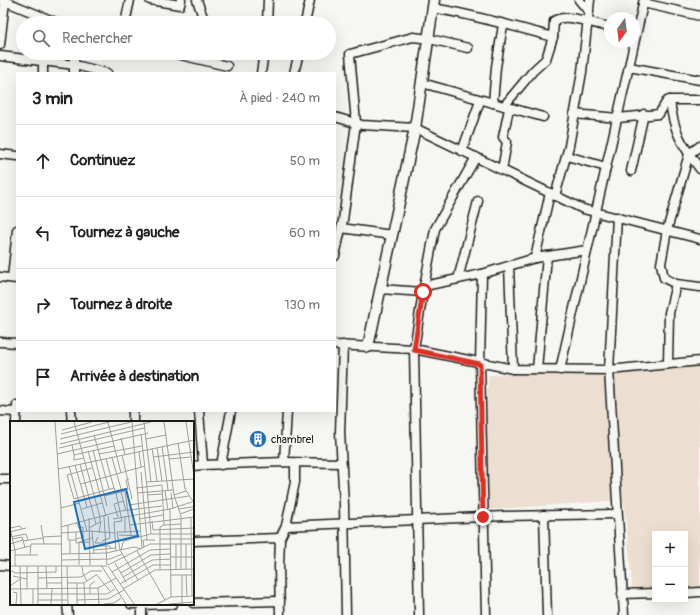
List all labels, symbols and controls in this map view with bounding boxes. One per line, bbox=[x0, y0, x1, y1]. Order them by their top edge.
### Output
north arrow bbox=[604, 12, 640, 48]
search box bbox=[16, 16, 336, 60]
icon: search bbox=[30, 27, 52, 49]
text: Rechercher bbox=[62, 29, 133, 48]
text: 3 min bbox=[32, 88, 73, 109]
text: À pied · 240 m bbox=[239, 90, 320, 106]
icon: ahead bbox=[32, 150, 54, 172]
text: Continuez bbox=[70, 151, 135, 170]
text: 50 m bbox=[290, 153, 320, 169]
icon: left bbox=[32, 222, 54, 244]
text: Tournez à gauche bbox=[70, 223, 180, 242]
text: 60 m bbox=[289, 225, 320, 241]
route start bbox=[414, 283, 432, 301]
icon: right bbox=[32, 294, 54, 316]
text: Tournez à droite bbox=[70, 295, 172, 314]
text: 130 m bbox=[284, 297, 320, 313]
icon: arrive bbox=[32, 366, 54, 388]
text: Arrivée à destination bbox=[70, 367, 199, 386]
inset map bbox=[10, 421, 194, 605]
building icon: chambrel bbox=[248, 429, 268, 449]
place label: chambrel bbox=[271, 433, 314, 446]
route end bbox=[474, 508, 492, 526]
map controls bbox=[652, 531, 688, 603]
button: + bbox=[652, 531, 688, 567]
button: − bbox=[652, 567, 688, 603]

